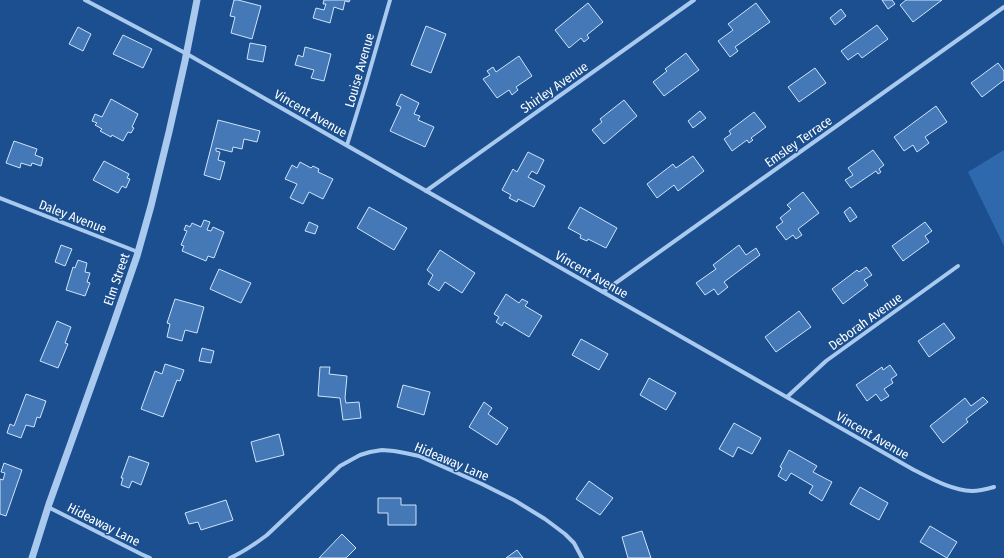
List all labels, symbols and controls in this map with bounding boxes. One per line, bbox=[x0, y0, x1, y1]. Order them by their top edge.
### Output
street label: Louise Avenue bbox=[342, 31, 377, 109]
street label: Shirley Avenue bbox=[518, 59, 591, 116]
street label: Vincent Avenue bbox=[272, 87, 350, 140]
street label: Emsley Terrace bbox=[762, 113, 835, 170]
street label: Daley Avenue bbox=[37, 197, 109, 236]
street label: Vincent Avenue bbox=[553, 248, 631, 301]
street label: Elm Street bbox=[101, 250, 133, 307]
street label: Deborah Avenue bbox=[826, 290, 905, 353]
street label: Vincent Avenue bbox=[834, 409, 912, 462]
street label: Hideaway Lane bbox=[412, 439, 491, 484]
street label: Hideaway Lane bbox=[65, 500, 143, 549]

